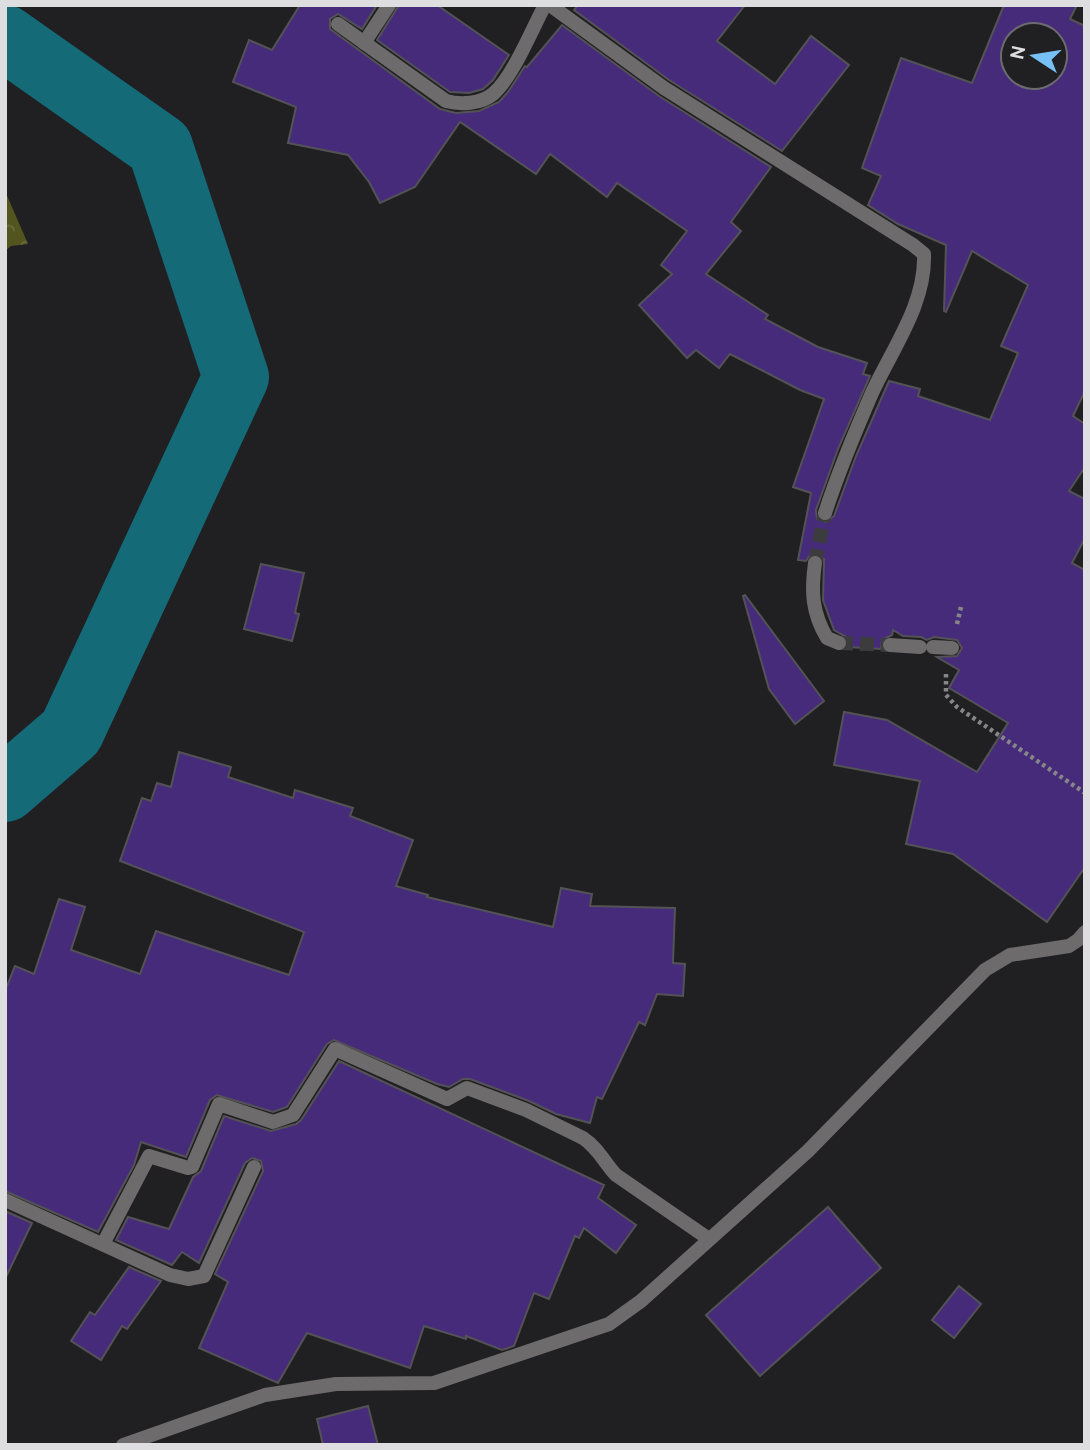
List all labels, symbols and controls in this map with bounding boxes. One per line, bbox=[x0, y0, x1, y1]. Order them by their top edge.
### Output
north arrow bbox=[999, 21, 1069, 91]
text: N bbox=[1006, 44, 1032, 62]

